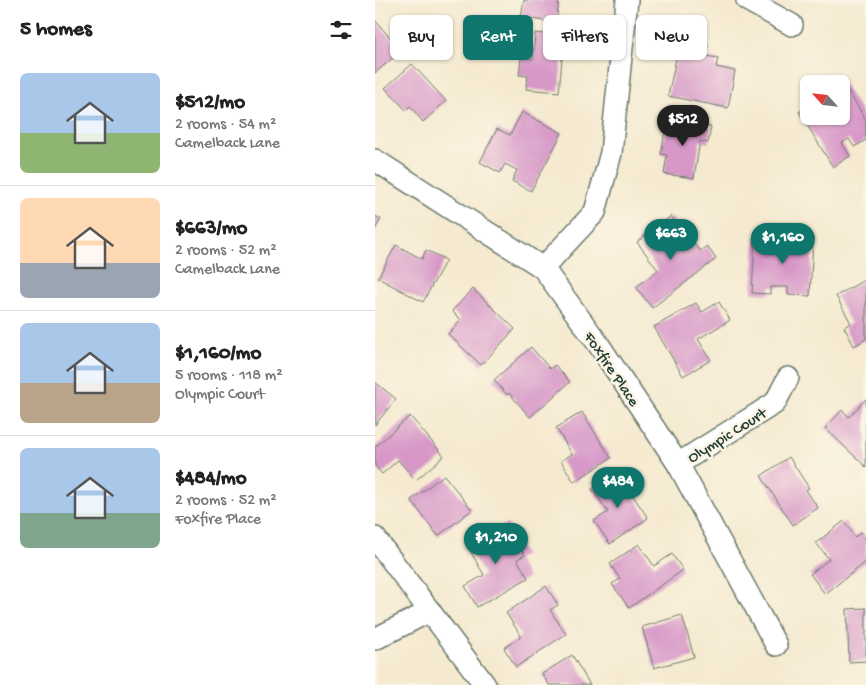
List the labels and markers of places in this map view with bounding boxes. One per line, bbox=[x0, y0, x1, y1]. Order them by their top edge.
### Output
pin: $512 bbox=[653, 104, 713, 147]
pin: $663 bbox=[641, 218, 701, 261]
pin: $1,160 bbox=[742, 222, 824, 265]
pin: $484 bbox=[588, 466, 648, 509]
pin: $1,210 bbox=[455, 522, 537, 565]

